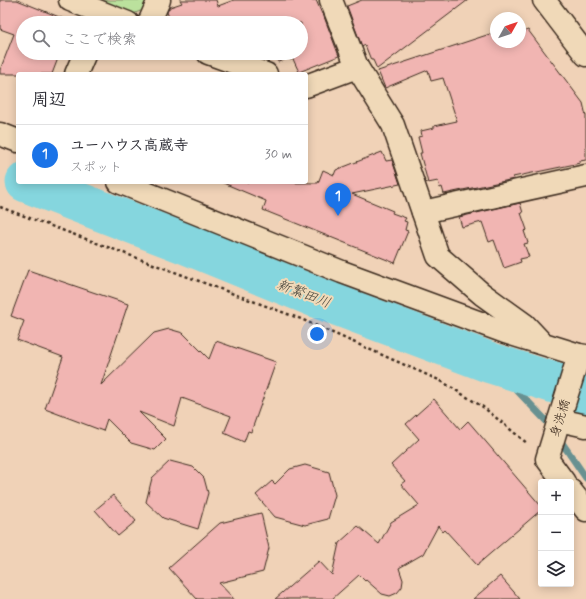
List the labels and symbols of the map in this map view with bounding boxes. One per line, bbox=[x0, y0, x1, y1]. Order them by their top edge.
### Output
north arrow bbox=[490, 12, 526, 48]
pin: 1 bbox=[325, 183, 351, 216]
water label: 新繁田川 bbox=[274, 275, 333, 312]
your location bbox=[307, 324, 327, 344]
street label: 身洗橋 bbox=[547, 397, 574, 440]

